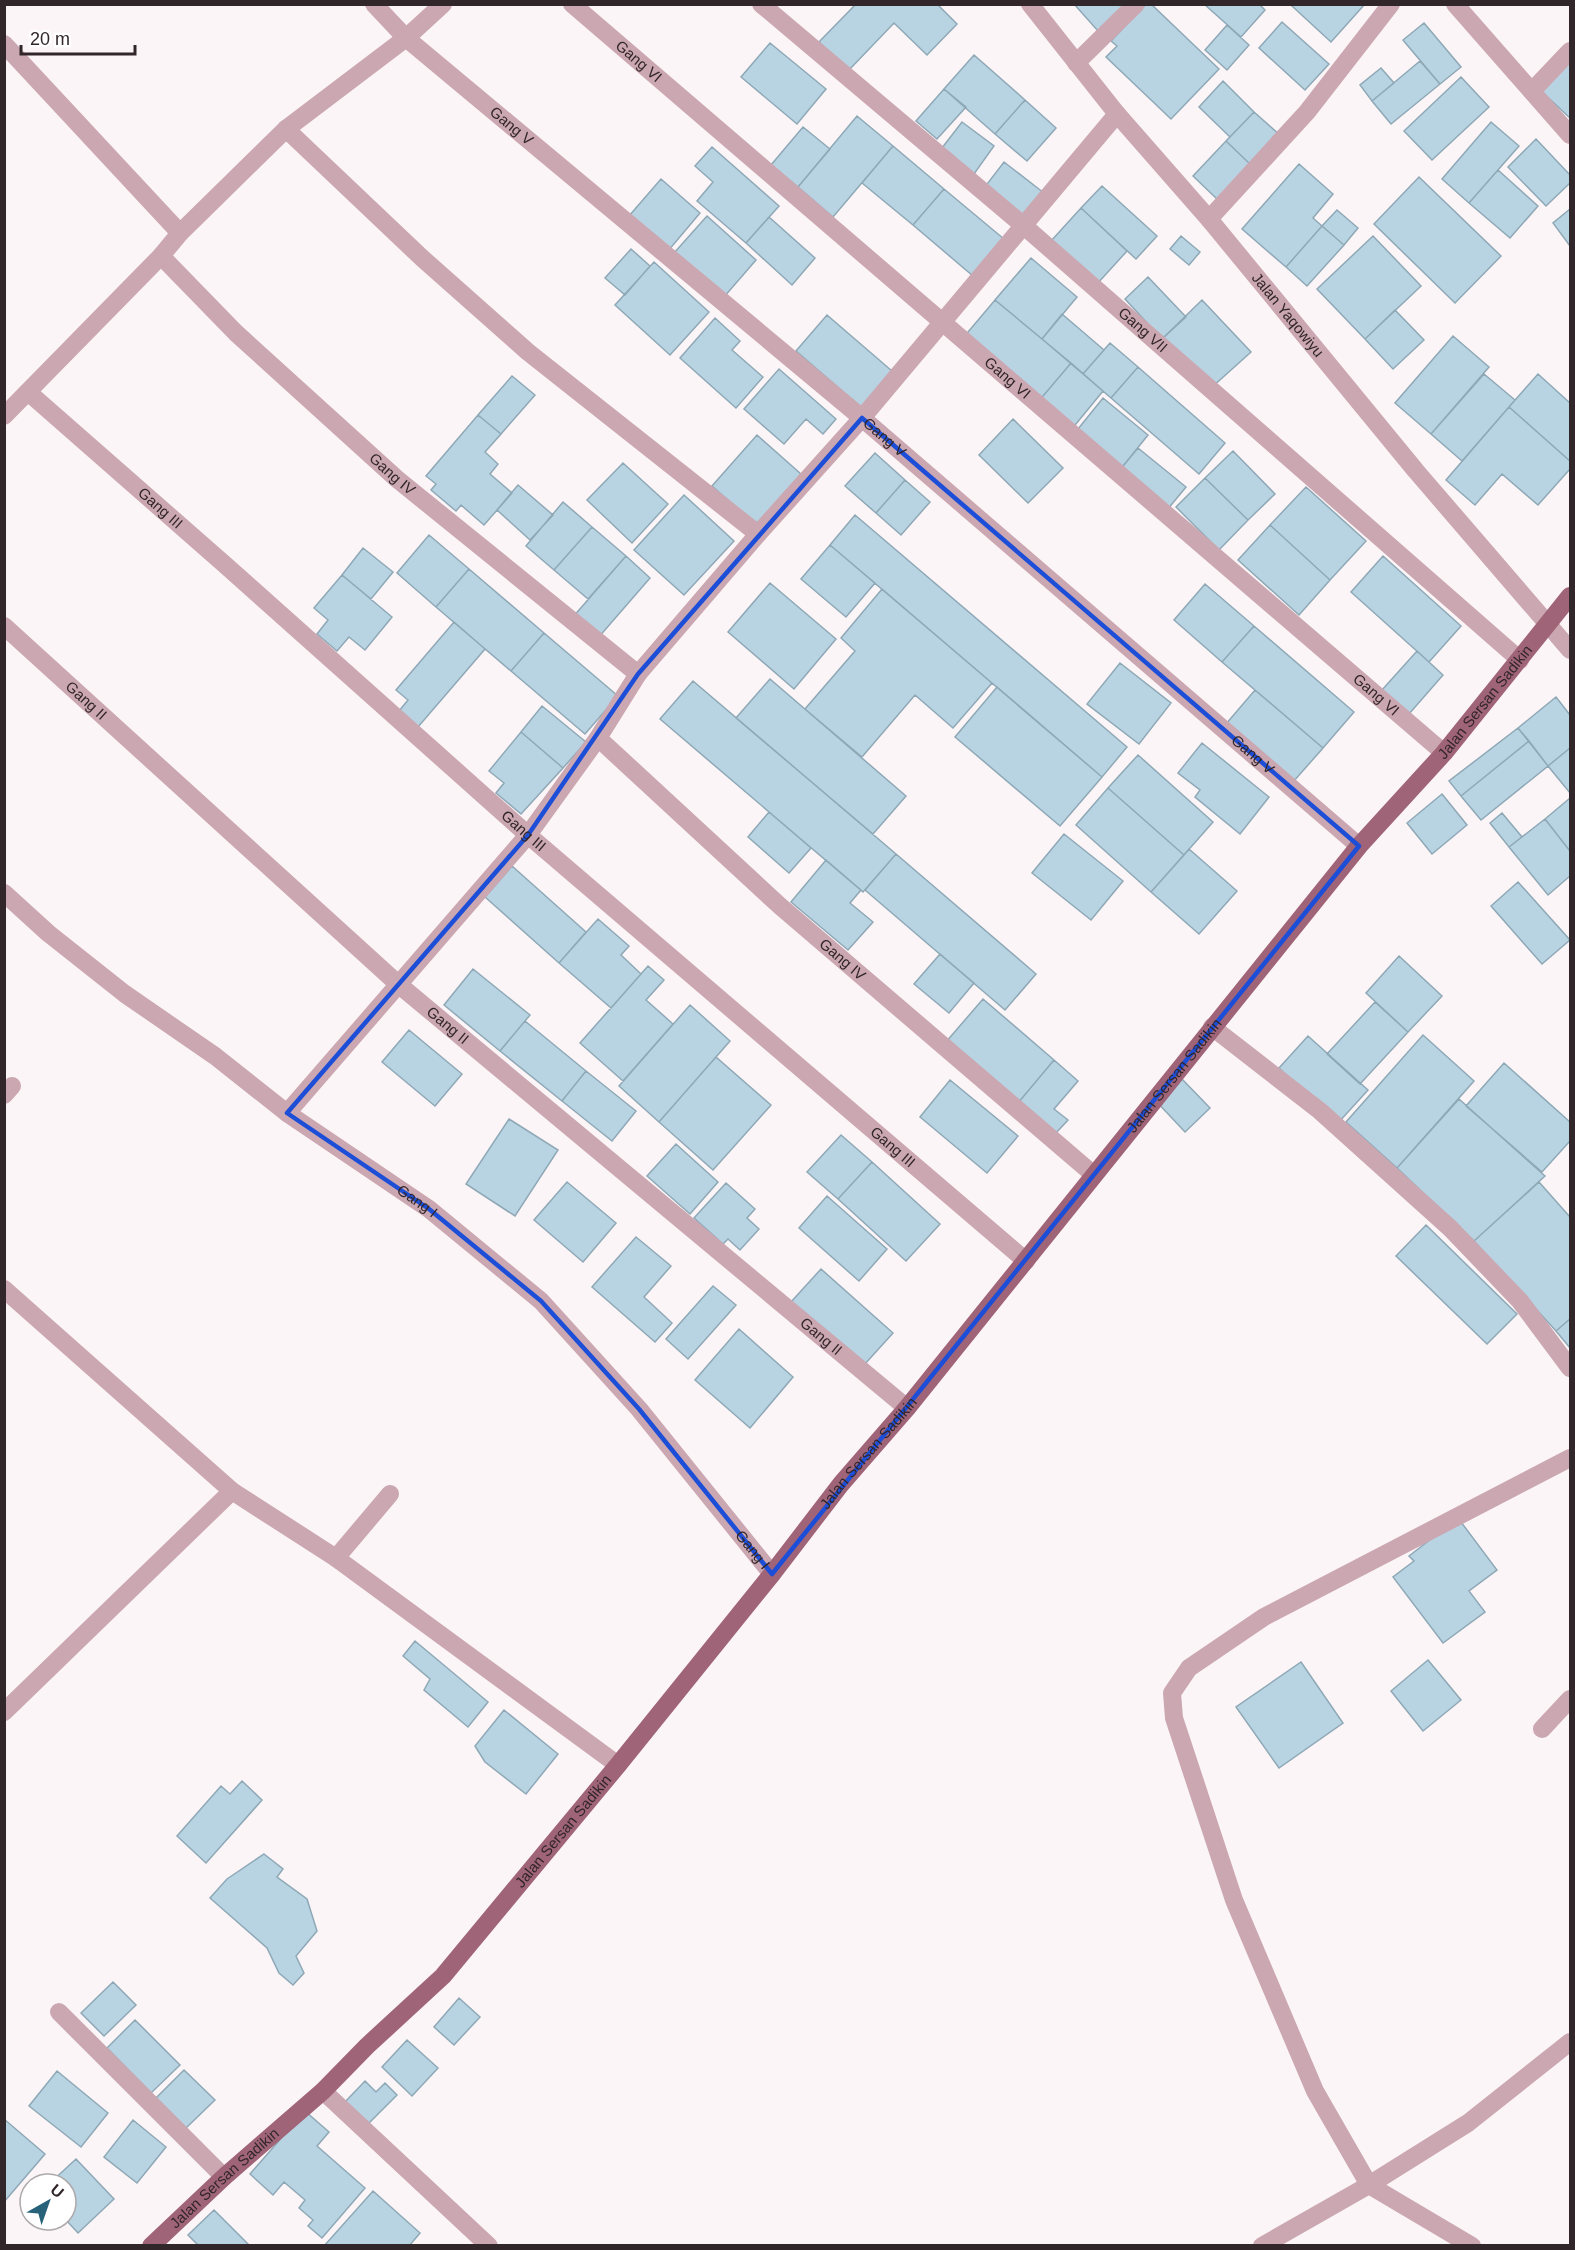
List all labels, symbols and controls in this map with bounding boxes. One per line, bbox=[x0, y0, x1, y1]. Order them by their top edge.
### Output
scale bar bbox=[21, 18, 135, 56]
text: 20 m bbox=[30, 29, 70, 49]
street label: Gang VI bbox=[613, 37, 666, 85]
street label: Gang V bbox=[487, 103, 537, 148]
street label: Jalan Yaqowiyu bbox=[1249, 269, 1328, 360]
street label: Gang VII bbox=[1115, 304, 1171, 355]
street label: Gang VI bbox=[981, 353, 1034, 402]
street label: Gang V bbox=[860, 414, 910, 460]
street label: Gang IV bbox=[366, 449, 419, 498]
street label: Gang III bbox=[135, 484, 186, 532]
street label: Jalan Sersan Sadikin bbox=[1434, 641, 1535, 762]
street label: Gang VI bbox=[1350, 670, 1403, 719]
street label: Gang II bbox=[63, 677, 110, 723]
street label: Gang V bbox=[1228, 731, 1278, 777]
street label: Gang III bbox=[498, 807, 550, 855]
street label: Gang IV bbox=[816, 935, 869, 984]
street label: Gang II bbox=[424, 1003, 472, 1047]
street label: Jalan Sersan Sadikin bbox=[1123, 1015, 1225, 1136]
street label: Gang III bbox=[867, 1123, 919, 1170]
street label: Gang I bbox=[394, 1181, 441, 1220]
street label: Gang II bbox=[797, 1314, 846, 1358]
street label: Jalan Sersan Sadikin bbox=[816, 1394, 920, 1512]
street label: Gang I bbox=[732, 1527, 774, 1572]
street label: Jalan Sersan Sadikin bbox=[511, 1771, 614, 1891]
street label: Jalan Sersan Sadikin bbox=[166, 2124, 282, 2232]
north arrow bbox=[18, 2172, 78, 2232]
text: U bbox=[47, 2181, 67, 2201]

